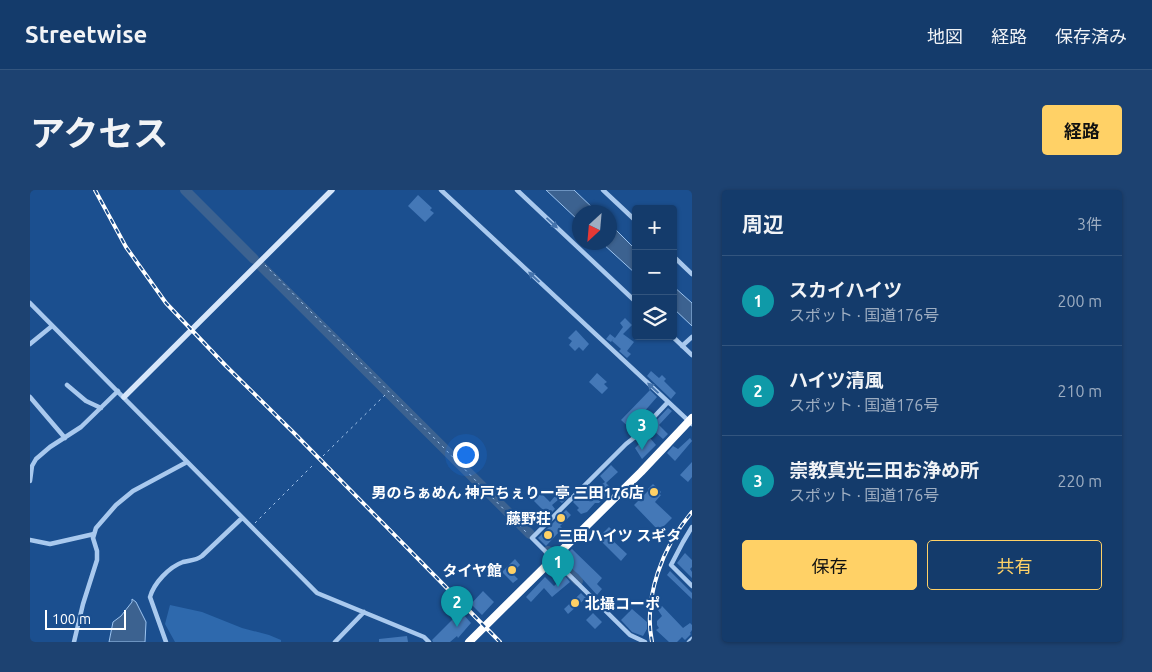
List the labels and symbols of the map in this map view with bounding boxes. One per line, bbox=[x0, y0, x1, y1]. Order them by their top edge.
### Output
north arrow bbox=[572, 205, 617, 250]
one-way arrow bbox=[546, 217, 558, 229]
one-way arrow bbox=[529, 271, 541, 283]
one-way arrow bbox=[648, 382, 660, 394]
pin: 3 bbox=[626, 409, 658, 450]
your location bbox=[453, 442, 479, 468]
place label: 男のらぁめん 神戸ちぇりー亭 三田176店 bbox=[372, 484, 644, 501]
marker: 男のらぁめん 神戸ちぇりー亭 三田176店 bbox=[648, 486, 660, 498]
place label: 藤野荘 bbox=[506, 510, 551, 527]
marker: 藤野荘 bbox=[555, 512, 567, 524]
place label: 三田ハイツ スギタ bbox=[558, 527, 681, 544]
marker: 三田ハイツ スギタ bbox=[542, 529, 554, 541]
pin: 1 bbox=[542, 546, 574, 587]
place label: タイヤ館 bbox=[442, 562, 502, 579]
marker: タイヤ館 bbox=[506, 564, 518, 576]
pin: 2 bbox=[441, 586, 473, 627]
place label: 北攝コーポ bbox=[585, 595, 660, 612]
marker: 北攝コーポ bbox=[569, 597, 581, 609]
scale bar bbox=[45, 607, 126, 630]

